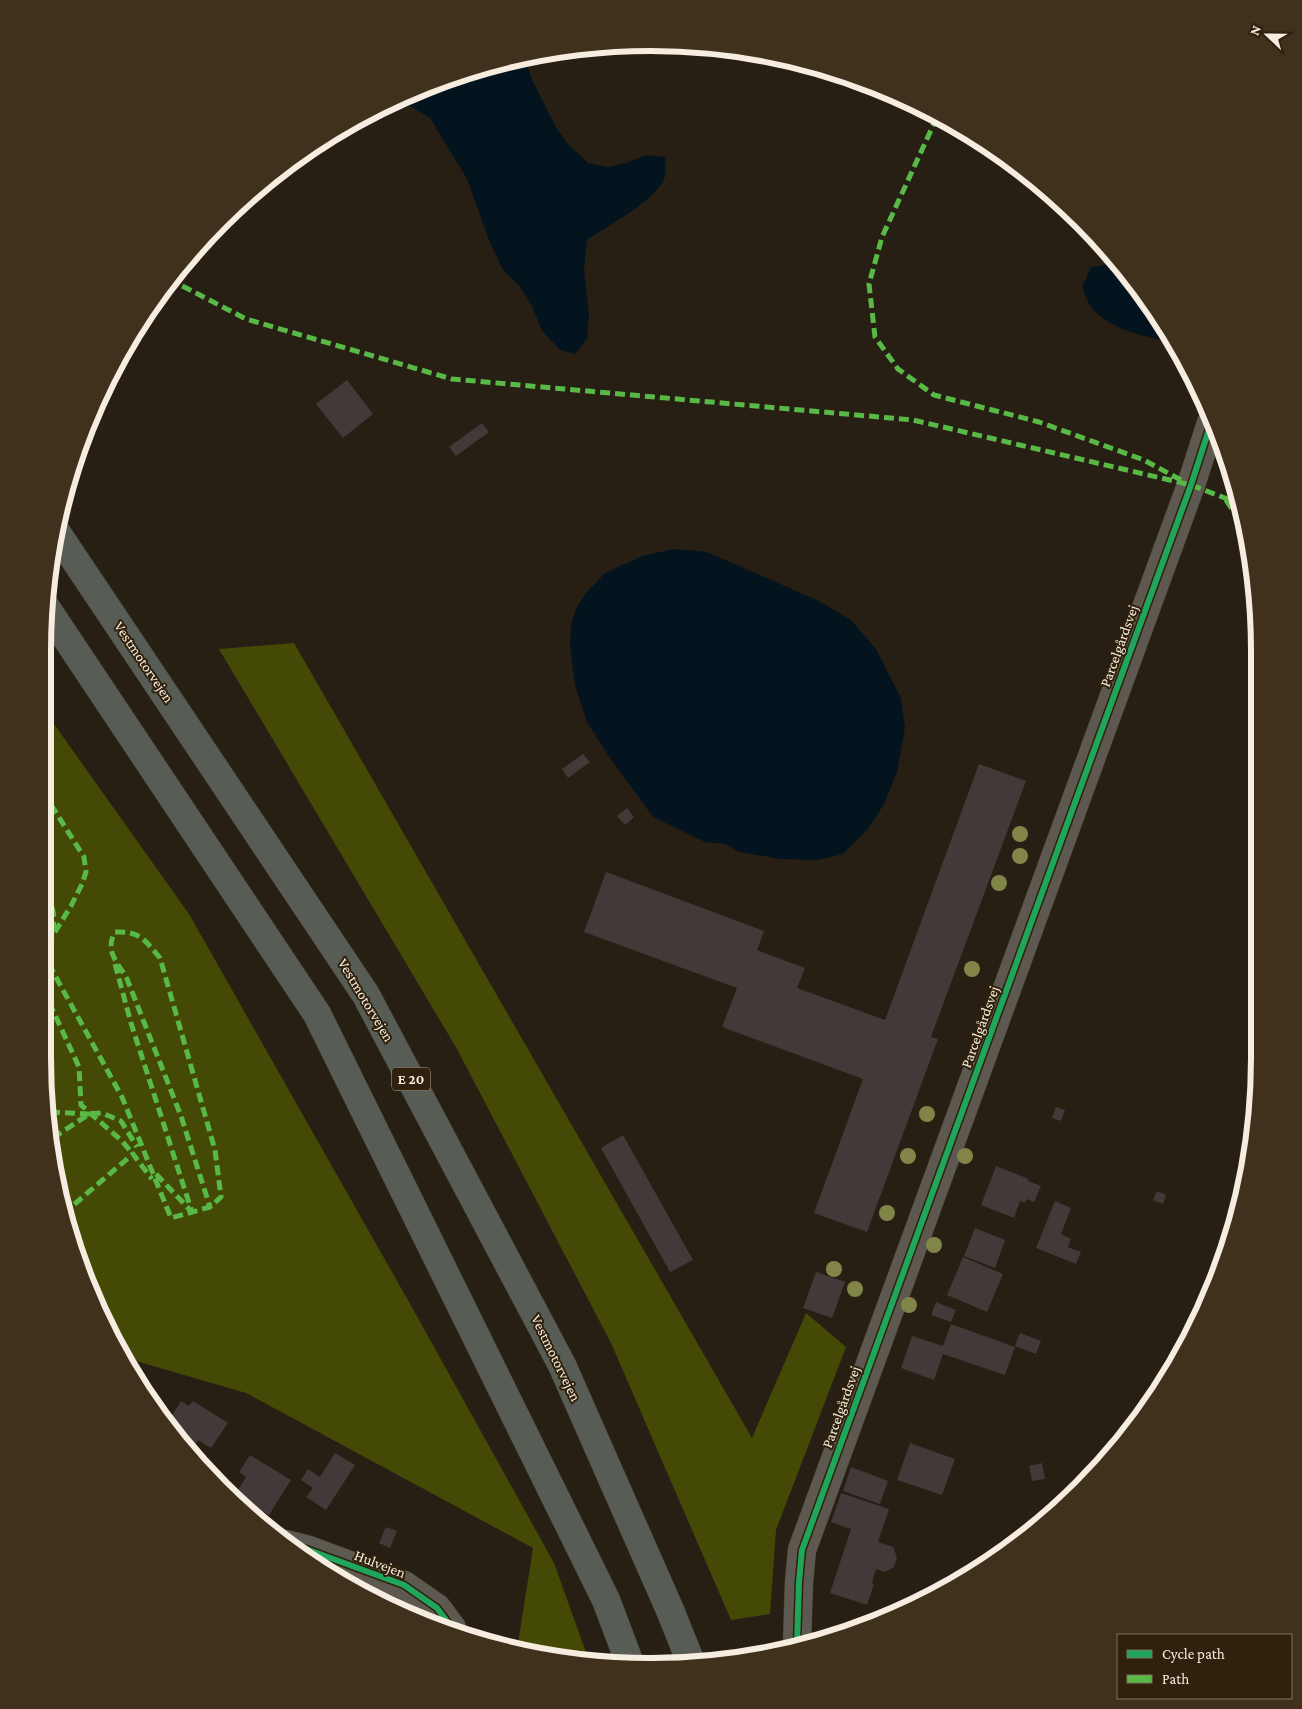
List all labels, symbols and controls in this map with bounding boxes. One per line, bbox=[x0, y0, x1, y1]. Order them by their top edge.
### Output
north arrow bbox=[1242, 10, 1292, 60]
text: N bbox=[1246, 22, 1264, 38]
street label: Parcelgårdsvej bbox=[1097, 603, 1142, 689]
street label: Vestmotorvejen bbox=[110, 618, 177, 706]
street label: Vestmotorvejen bbox=[334, 955, 397, 1045]
street label: Parcelgårdsvej bbox=[958, 984, 1003, 1070]
road number: E 20 bbox=[392, 1068, 430, 1090]
street label: Vestmotorvejen bbox=[527, 1312, 584, 1404]
street label: Parcelgårdsvej bbox=[819, 1364, 864, 1450]
street label: Hulvejen bbox=[352, 1547, 408, 1582]
legend bbox=[1117, 1634, 1292, 1699]
text: Cycle path bbox=[1162, 1646, 1225, 1663]
text: Path bbox=[1162, 1671, 1189, 1687]

